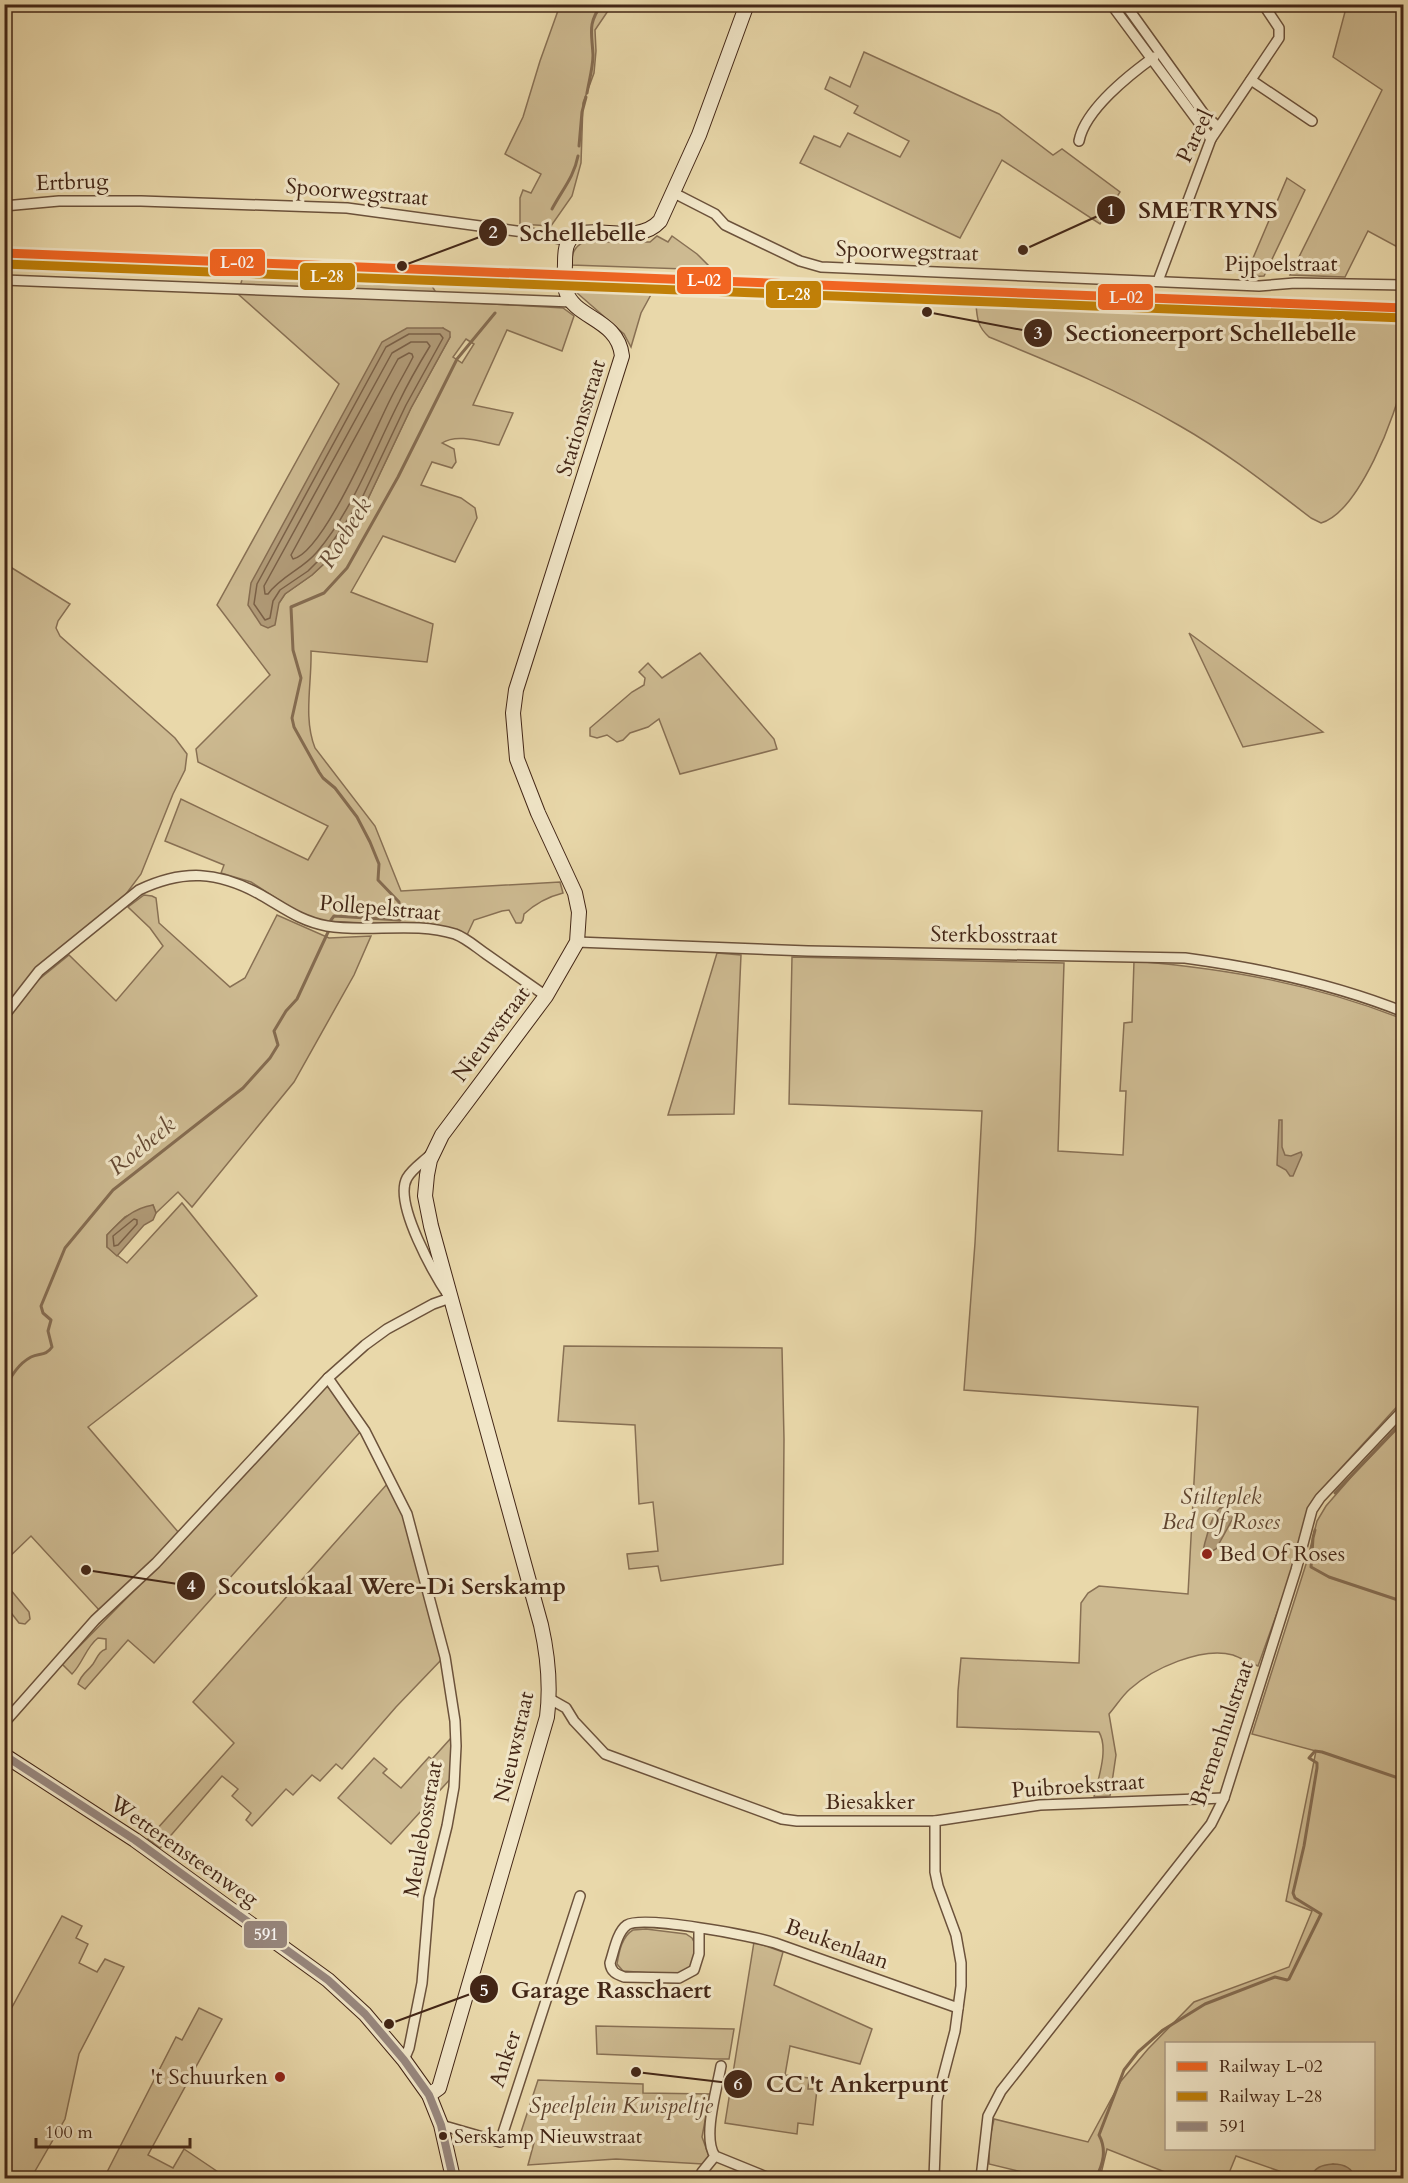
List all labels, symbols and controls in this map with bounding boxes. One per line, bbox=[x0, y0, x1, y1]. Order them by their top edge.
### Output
street label: Pareel bbox=[1169, 104, 1221, 168]
street label: Ertbrug bbox=[35, 166, 110, 198]
street label: Spoorwegstraat bbox=[285, 171, 429, 213]
callout: SMETRYNS bbox=[1096, 189, 1290, 231]
text: SMETRYNS bbox=[1138, 194, 1278, 227]
text: 1 bbox=[1106, 198, 1116, 223]
callout: Schellebelle bbox=[478, 211, 659, 253]
text: Schellebelle bbox=[520, 217, 646, 250]
text: 2 bbox=[488, 220, 498, 245]
street label: Spoorwegstraat bbox=[835, 234, 979, 268]
line badge: L-02 bbox=[209, 248, 266, 277]
street label: Pijpoelstraat bbox=[1225, 249, 1337, 279]
text: L-02 bbox=[220, 252, 254, 274]
line badge: L-28 bbox=[299, 262, 356, 291]
text: L-28 bbox=[310, 266, 344, 288]
line badge: L-02 bbox=[676, 266, 732, 295]
text: L-02 bbox=[687, 270, 721, 292]
line badge: L-28 bbox=[765, 280, 822, 309]
line badge: L-02 bbox=[1097, 283, 1154, 311]
text: L-28 bbox=[777, 284, 811, 306]
text: L-02 bbox=[1109, 287, 1143, 309]
callout: Sectioneerport Schellebelle bbox=[1023, 312, 1368, 354]
text: Sectioneerport Schellebelle bbox=[1065, 317, 1357, 350]
text: 3 bbox=[1033, 321, 1043, 346]
street label: Stationsstraat bbox=[549, 356, 613, 480]
water label: Roebeek bbox=[310, 491, 380, 575]
street label: Pollepelstraat bbox=[318, 888, 442, 928]
street label: Sterkbosstraat bbox=[930, 919, 1058, 951]
street label: Nieuwstraat bbox=[445, 980, 537, 1088]
water label: Roebeek bbox=[101, 1109, 183, 1183]
park label: Stilteplek Bed Of Roses bbox=[1162, 1482, 1281, 1537]
place label: Bed Of Roses bbox=[1219, 1539, 1345, 1569]
marker: Bed Of Roses bbox=[1200, 1547, 1214, 1561]
callout: Scoutslokaal Were-Di Serskamp bbox=[176, 1565, 578, 1607]
text: Scoutslokaal Were-Di Serskamp bbox=[218, 1570, 566, 1603]
text: 4 bbox=[186, 1574, 196, 1599]
street label: Bremenhulstraat bbox=[1183, 1656, 1261, 1810]
street label: Nieuwstraat bbox=[487, 1689, 541, 1805]
street label: Meulebosstraat bbox=[396, 1759, 450, 1899]
street label: Puibroekstraat bbox=[1011, 1766, 1145, 1806]
street label: Biesakker bbox=[825, 1787, 916, 1817]
street label: Wetterensteenweg bbox=[103, 1788, 265, 1914]
street label: Beukenlaan bbox=[781, 1911, 894, 1977]
line badge: 591 bbox=[243, 1920, 288, 1949]
text: 591 bbox=[254, 1924, 278, 1946]
callout: Garage Rasschaert bbox=[469, 1968, 723, 2010]
text: Garage Rasschaert bbox=[511, 1974, 712, 2007]
text: 5 bbox=[479, 1978, 489, 2003]
street label: Anker bbox=[482, 2026, 529, 2091]
legend bbox=[1165, 2042, 1375, 2150]
text: Railway L-02 bbox=[1219, 2054, 1323, 2079]
place label: 't Schuurken bbox=[151, 2062, 268, 2092]
callout: CC 't Ankerpunt bbox=[723, 2063, 960, 2105]
text: CC 't Ankerpunt bbox=[766, 2068, 949, 2101]
marker: 't Schuurken bbox=[273, 2070, 287, 2084]
text: 6 bbox=[733, 2072, 743, 2097]
text: Railway L-28 bbox=[1219, 2084, 1323, 2109]
park label: Speelplein Kwispeltje bbox=[529, 2091, 714, 2121]
scale bar bbox=[36, 2111, 190, 2149]
text: 591 bbox=[1219, 2114, 1247, 2139]
text: 100 m bbox=[45, 2120, 93, 2145]
place label: Serskamp Nieuwstraat bbox=[454, 2123, 643, 2150]
marker: Serskamp Nieuwstraat bbox=[437, 2130, 449, 2142]

